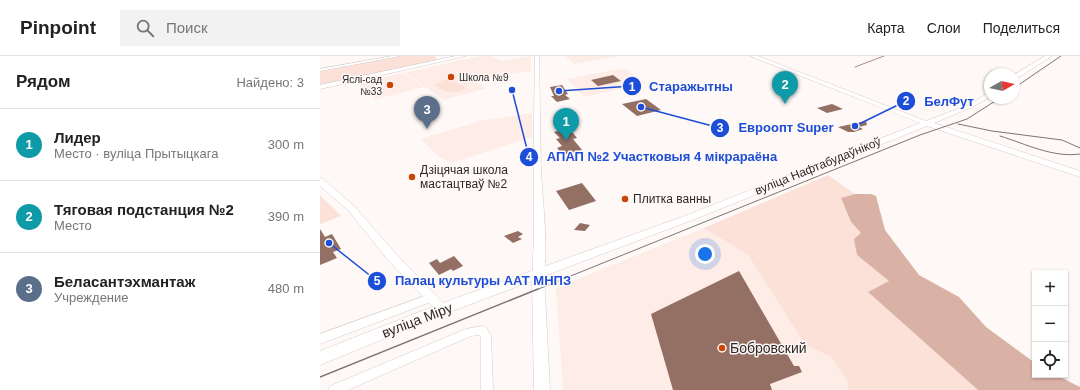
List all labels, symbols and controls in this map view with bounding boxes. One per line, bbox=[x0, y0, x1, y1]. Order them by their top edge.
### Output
search box bbox=[120, 10, 400, 46]
text: Pinpoint bbox=[20, 17, 96, 38]
icon: search bbox=[134, 17, 156, 39]
text: Поиск bbox=[166, 19, 208, 36]
text: Карта bbox=[867, 20, 905, 36]
text: Слои bbox=[927, 20, 961, 36]
text: Поделиться bbox=[983, 20, 1060, 36]
north arrow bbox=[984, 68, 1020, 104]
pin: 2 bbox=[772, 71, 798, 104]
text: Рядом bbox=[16, 72, 71, 91]
marker: Школа №9 bbox=[446, 72, 456, 82]
place label: Школа №9 bbox=[459, 72, 509, 83]
place label: Яслі-сад №33 bbox=[342, 74, 382, 97]
callout: Старажытны bbox=[622, 74, 741, 99]
text: Найдено: 3 bbox=[236, 75, 304, 90]
text: Старажытны bbox=[649, 79, 733, 94]
marker: Яслі-сад №33 bbox=[385, 80, 395, 90]
text: 1 bbox=[629, 80, 636, 94]
callout: БелФут bbox=[896, 89, 982, 114]
text: 2 bbox=[903, 94, 910, 108]
text: БелФут bbox=[924, 94, 974, 109]
pin: 3 bbox=[414, 96, 440, 129]
pin: 1 bbox=[553, 108, 579, 141]
callout: Евроопт Super bbox=[710, 115, 841, 140]
text: Евроопт Super bbox=[738, 120, 834, 135]
text: 3 bbox=[717, 121, 724, 135]
text: Лидер bbox=[54, 129, 101, 146]
street label: вуліца Нафтабудаўнікоў bbox=[753, 134, 883, 198]
text: 1 bbox=[25, 137, 33, 152]
text: 300 m bbox=[268, 137, 304, 152]
callout: АПАП №2 Участковыя 4 мікрараёна bbox=[519, 144, 785, 169]
text: Место · вуліца Прытыцкага bbox=[54, 146, 218, 161]
text: АПАП №2 Участковыя 4 мікрараёна bbox=[547, 149, 778, 164]
text: 4 bbox=[526, 150, 533, 164]
place label: Дзіцячая школа мастацтваў №2 bbox=[420, 163, 508, 191]
marker: Дзіцячая школа мастацтваў №2 bbox=[407, 172, 417, 182]
place label: Плитка ванны bbox=[633, 192, 711, 206]
marker: Плитка ванны bbox=[620, 194, 630, 204]
text: Тяговая подстанция №2 bbox=[54, 201, 234, 218]
text: 2 bbox=[25, 209, 33, 224]
text: 390 m bbox=[268, 209, 304, 224]
text: Место bbox=[54, 218, 92, 233]
your location bbox=[695, 244, 715, 264]
callout: Палац культуры ААТ МНПЗ bbox=[367, 268, 579, 293]
map controls bbox=[1032, 270, 1068, 378]
button: + bbox=[1032, 270, 1068, 306]
text: Беласантэхмантаж bbox=[54, 273, 195, 290]
text: Палац культуры ААТ МНПЗ bbox=[395, 273, 571, 288]
text: 5 bbox=[374, 274, 381, 288]
text: 3 bbox=[25, 281, 33, 296]
text: 480 m bbox=[268, 281, 304, 296]
text: Учреждение bbox=[54, 290, 129, 305]
street label: вуліца Міру bbox=[379, 299, 455, 341]
button: − bbox=[1032, 306, 1068, 342]
place label: Бобровский bbox=[730, 340, 807, 356]
button: locate bbox=[1032, 342, 1068, 378]
marker: Бобровский bbox=[717, 343, 727, 353]

